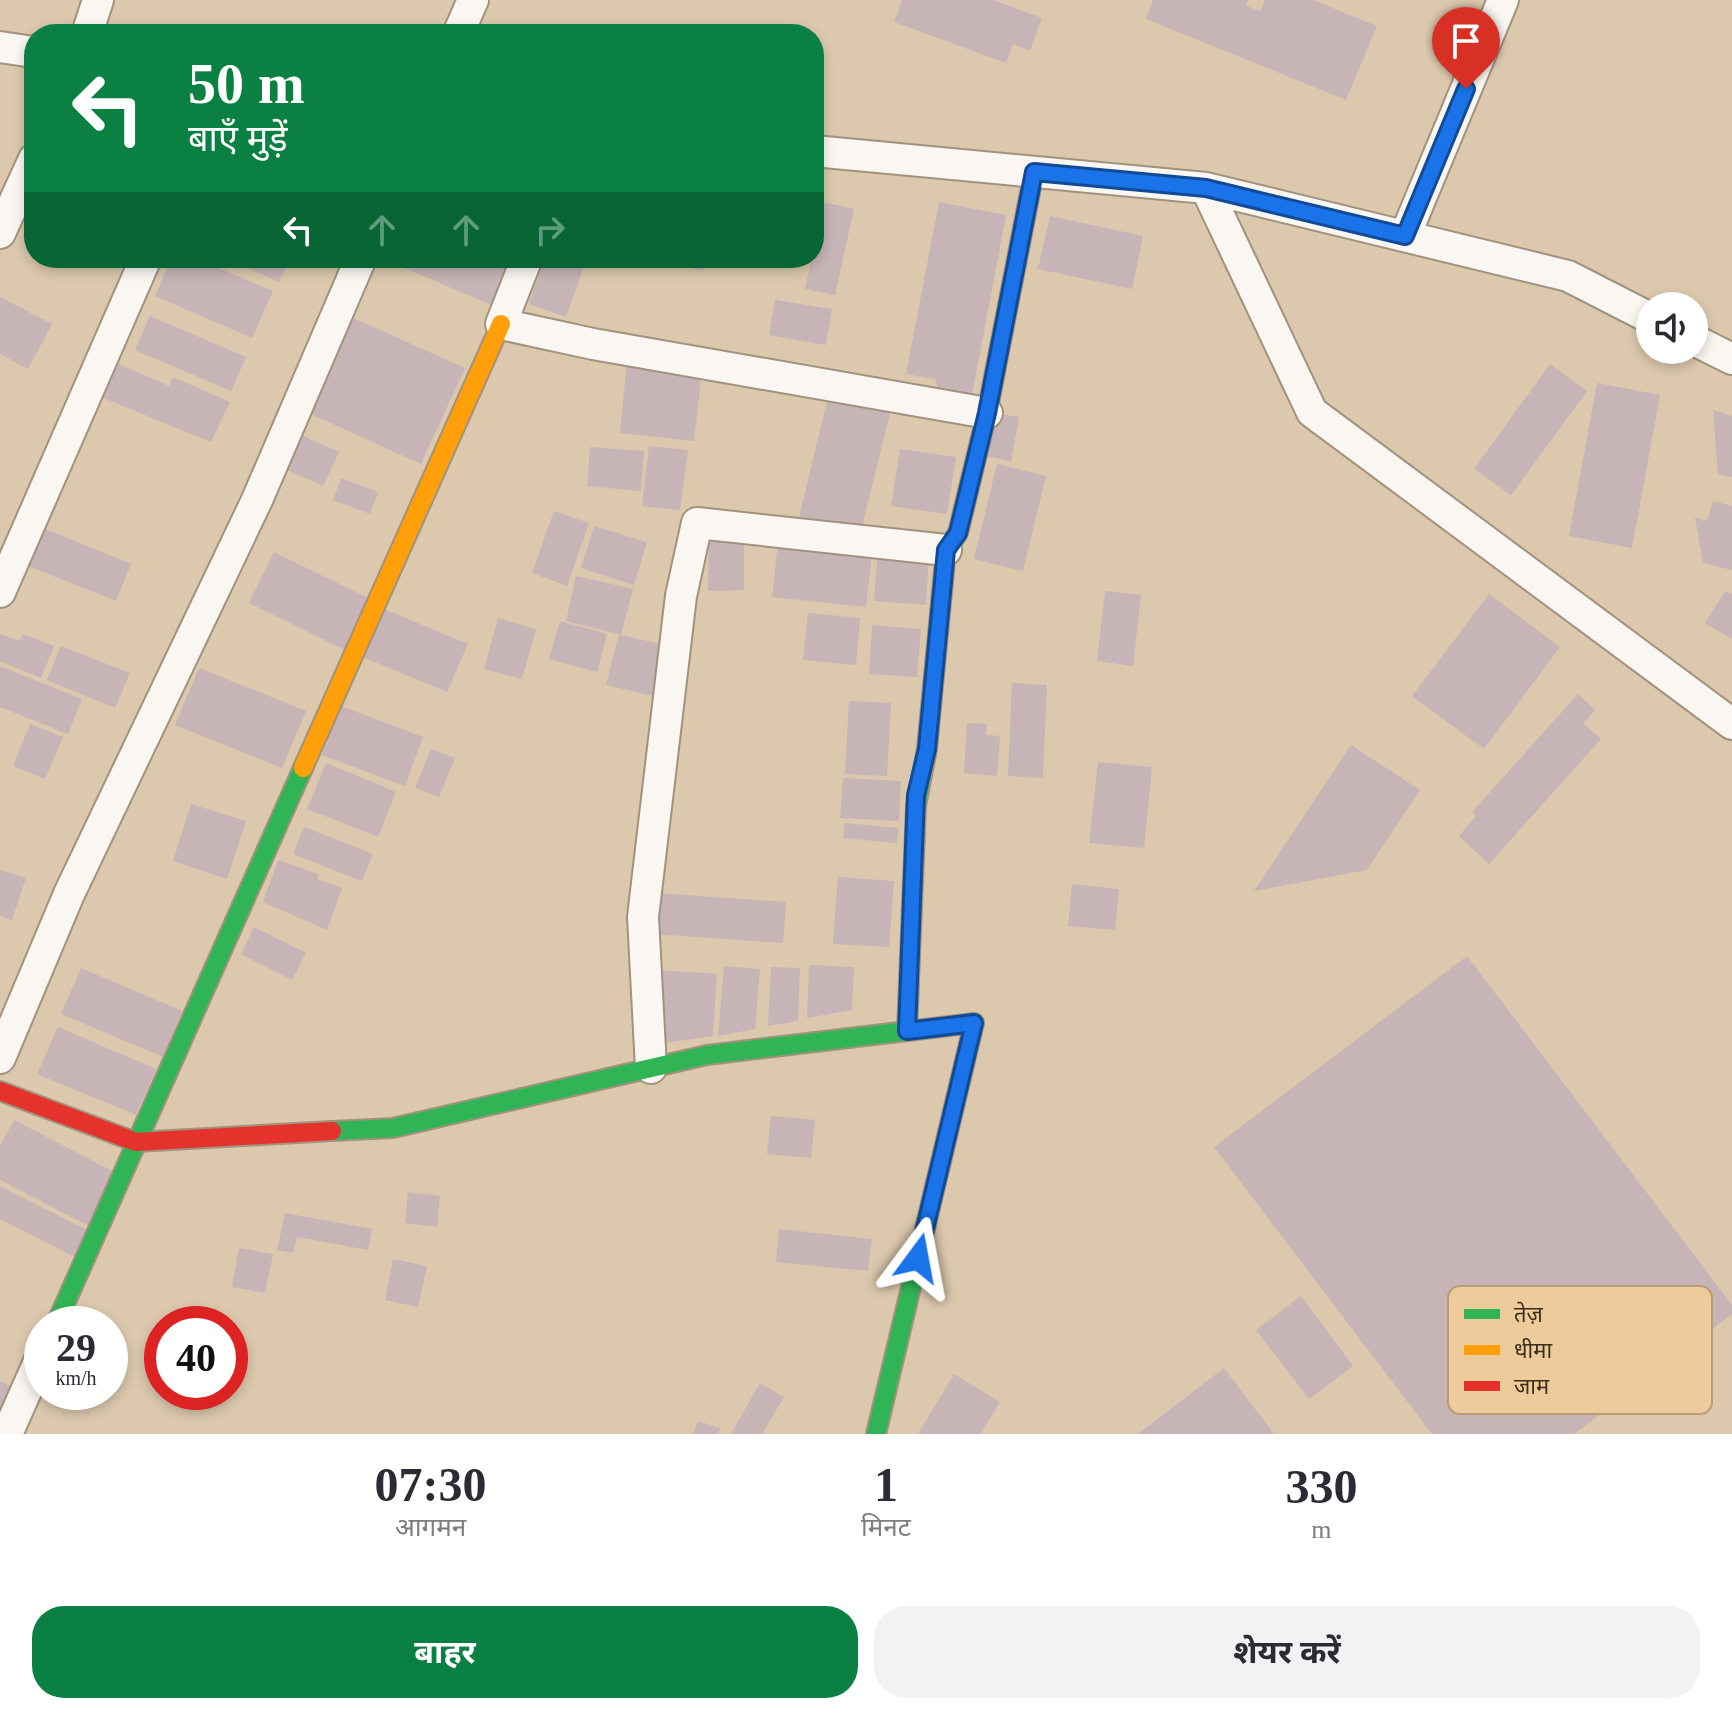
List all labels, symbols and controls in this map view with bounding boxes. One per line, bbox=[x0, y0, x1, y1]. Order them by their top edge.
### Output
pin bbox=[1432, 7, 1500, 89]
icon: arrive bbox=[1444, 19, 1488, 63]
text: 50 m bbox=[188, 53, 305, 115]
icon: left bbox=[56, 56, 160, 160]
text: बाएँ मुड़ें bbox=[188, 119, 288, 159]
icon: left bbox=[276, 208, 320, 252]
icon: ahead bbox=[360, 208, 404, 252]
icon: ahead bbox=[444, 208, 488, 252]
icon: right bbox=[528, 208, 572, 252]
map controls bbox=[1636, 292, 1708, 364]
button: sound bbox=[1636, 292, 1708, 364]
position arrow bbox=[876, 1216, 960, 1300]
legend bbox=[1448, 1286, 1712, 1414]
text: तेज़ bbox=[1514, 1301, 1544, 1327]
speed limit sign: 40 bbox=[144, 1306, 248, 1410]
text: 29 bbox=[56, 1325, 96, 1370]
text: धीमा bbox=[1514, 1338, 1552, 1363]
text: km/h bbox=[55, 1367, 97, 1389]
text: जाम bbox=[1514, 1374, 1550, 1399]
text: 07:30 bbox=[375, 1458, 487, 1511]
text: 1 bbox=[874, 1458, 898, 1511]
text: 330 bbox=[1285, 1460, 1357, 1513]
text: आगमन bbox=[395, 1513, 466, 1542]
text: मिनट bbox=[861, 1513, 911, 1542]
text: m bbox=[1311, 1515, 1332, 1544]
button: बाहर bbox=[32, 1606, 858, 1698]
button: शेयर करें bbox=[874, 1606, 1700, 1698]

